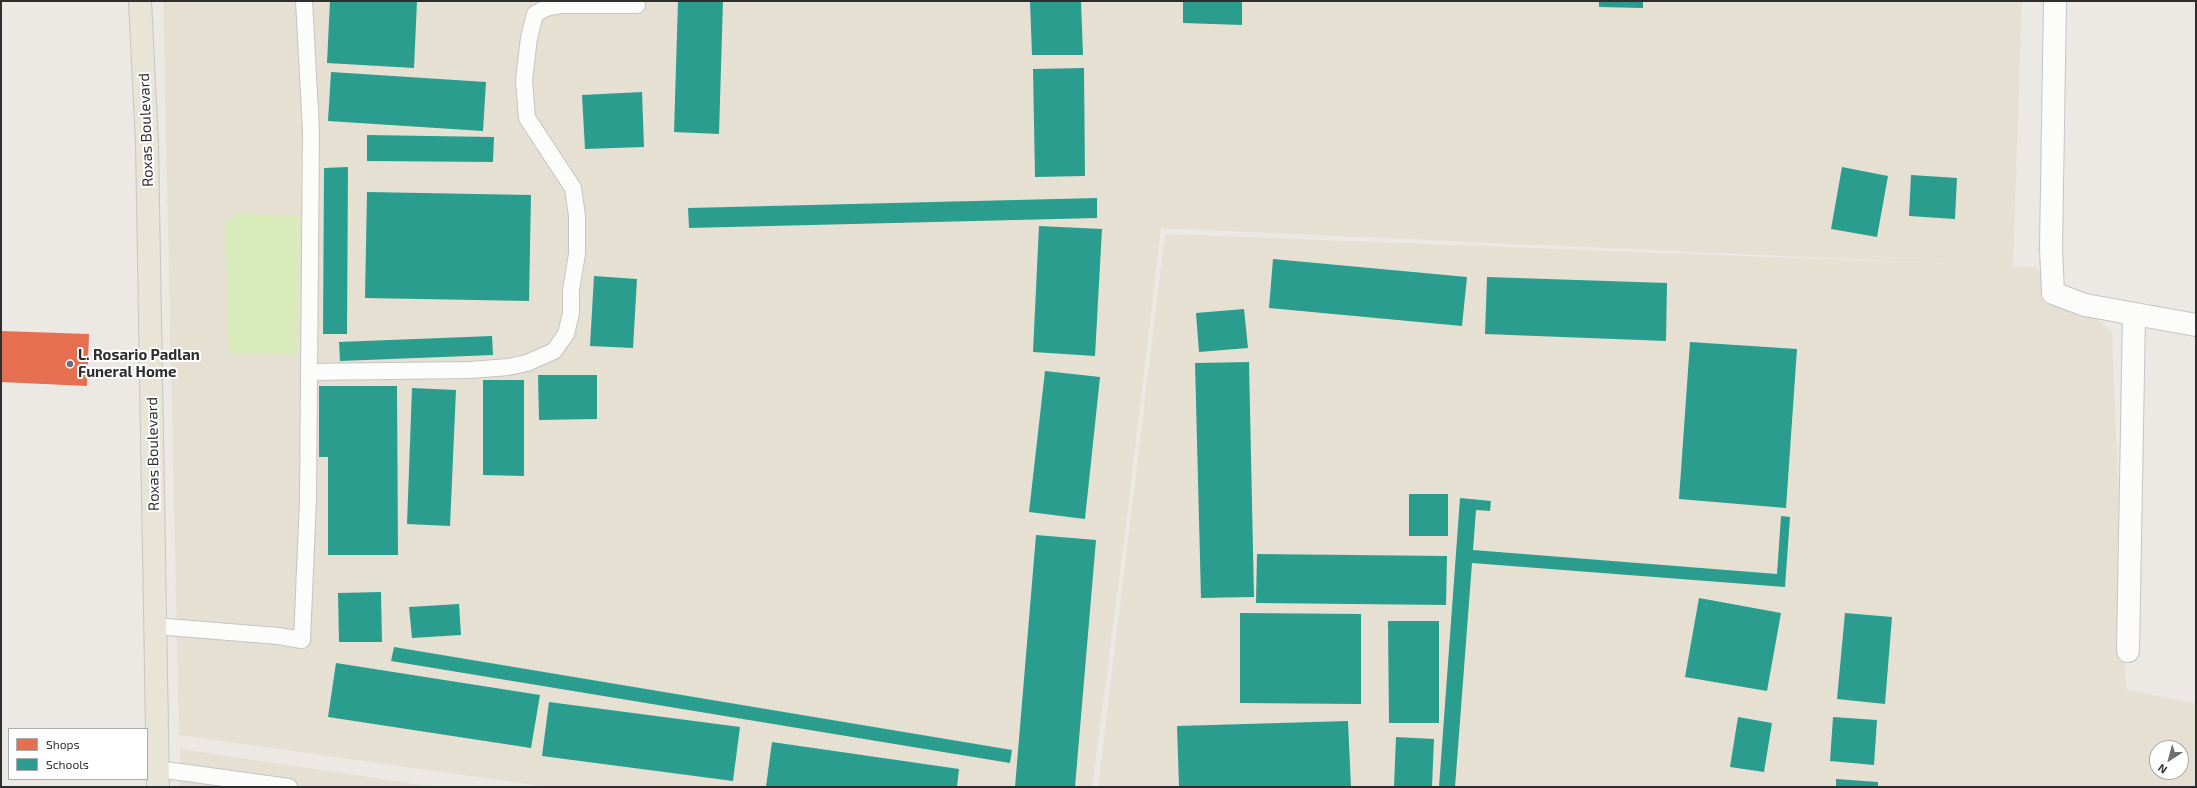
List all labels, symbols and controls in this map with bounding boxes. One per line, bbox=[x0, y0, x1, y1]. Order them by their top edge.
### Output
street label: Roxas Boulevard bbox=[135, 73, 157, 187]
place label: L. Rosario Padlan Funeral Home bbox=[78, 346, 200, 381]
marker: L. Rosario Padlan Funeral Home bbox=[65, 359, 75, 369]
street label: Roxas Boulevard bbox=[143, 397, 163, 511]
legend bbox=[8, 728, 148, 780]
text: Shops bbox=[46, 737, 80, 751]
north arrow bbox=[2149, 740, 2189, 780]
text: Schools bbox=[46, 757, 89, 771]
text: N bbox=[2155, 762, 2169, 777]

